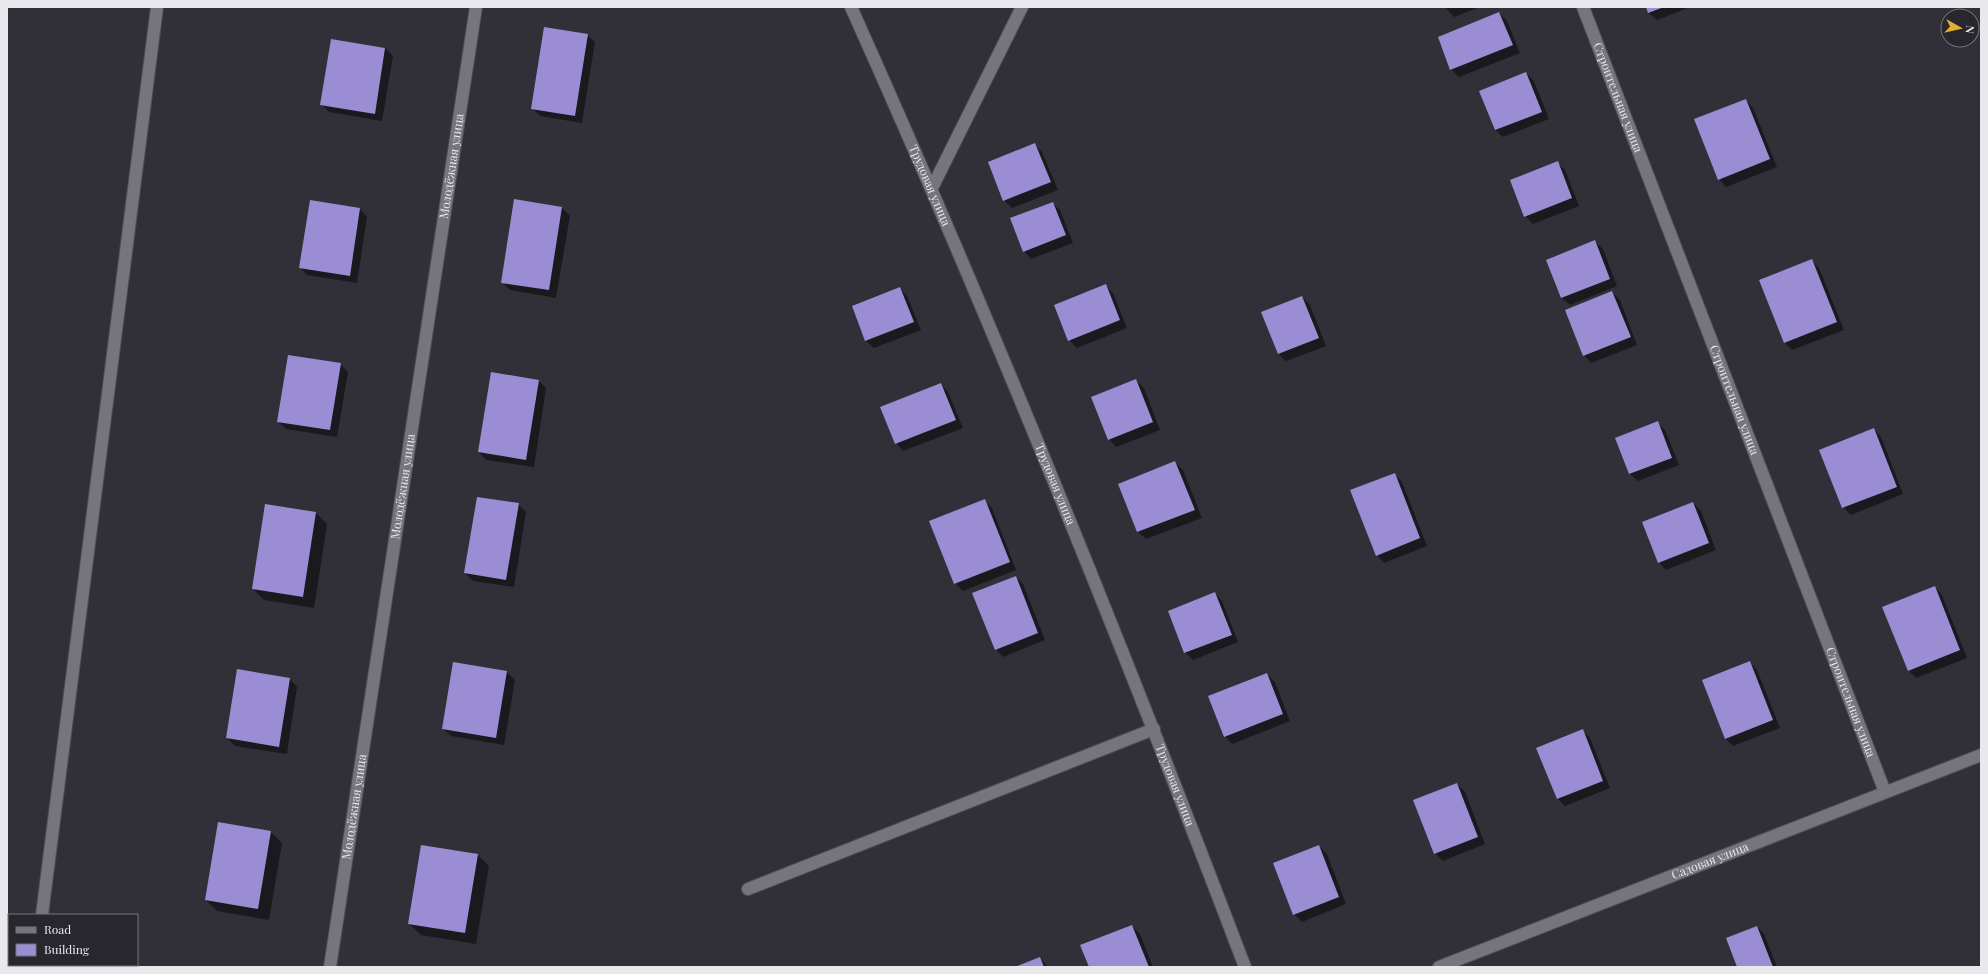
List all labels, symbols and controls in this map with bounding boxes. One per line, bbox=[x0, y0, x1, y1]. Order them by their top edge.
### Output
north arrow bbox=[1940, 8, 1980, 48]
text: N bbox=[1962, 24, 1978, 34]
street label: Строительная улица bbox=[1590, 40, 1647, 155]
street label: Молодёжная улица bbox=[435, 112, 467, 220]
street label: Трудовая улица bbox=[906, 142, 955, 228]
street label: Строительная улица bbox=[1707, 342, 1764, 457]
street label: Молодёжная улица bbox=[386, 433, 418, 540]
street label: Трудовая улица bbox=[1032, 441, 1080, 527]
street label: Строительная улица bbox=[1823, 645, 1880, 759]
street label: Трудовая улица bbox=[1153, 741, 1199, 828]
street label: Молодёжная улица bbox=[337, 753, 369, 860]
street label: Садовая улица bbox=[1669, 838, 1751, 882]
legend bbox=[8, 914, 138, 966]
text: Road bbox=[44, 921, 71, 937]
text: Building bbox=[44, 941, 90, 957]

